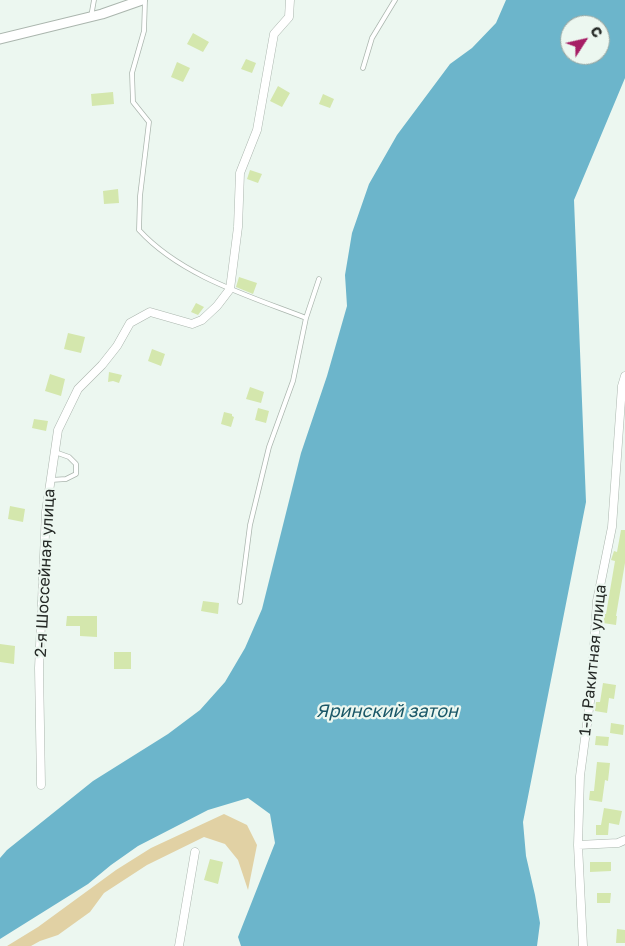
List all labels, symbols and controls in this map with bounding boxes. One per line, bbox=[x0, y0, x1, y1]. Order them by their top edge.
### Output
north arrow bbox=[560, 15, 610, 65]
text: С bbox=[587, 23, 607, 41]
street label: 2-я Шоссейная улица bbox=[31, 488, 59, 658]
street label: 1-я Ракитная улица bbox=[576, 583, 610, 737]
water label: Яринский затон bbox=[316, 700, 458, 722]

